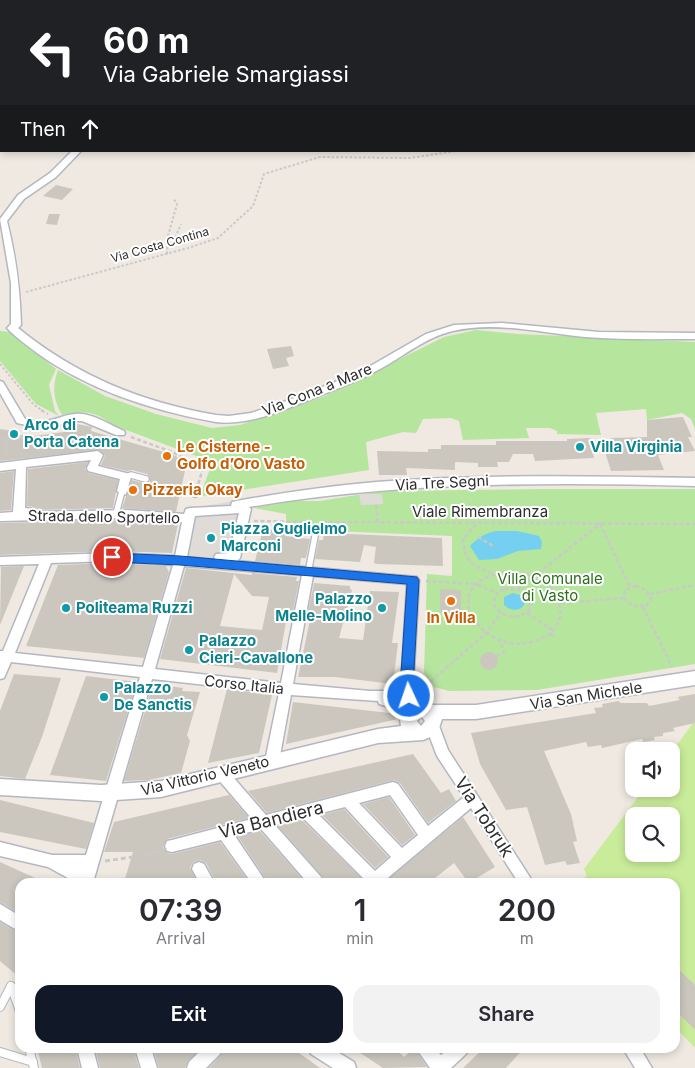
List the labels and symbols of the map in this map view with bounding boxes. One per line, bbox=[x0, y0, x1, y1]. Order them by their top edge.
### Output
street label: Via Costa Contina bbox=[109, 223, 211, 266]
street label: Via Cona a Mare bbox=[259, 359, 375, 420]
place label: Arco di Porta Catena bbox=[24, 415, 119, 451]
marker: Arco di Porta Catena bbox=[8, 428, 20, 440]
place label: Le Cisterne - Golfo d’Oro Vasto bbox=[177, 437, 305, 473]
place label: Villa Virginia bbox=[590, 437, 682, 456]
marker: Villa Virginia bbox=[574, 441, 586, 453]
marker: Le Cisterne - Golfo d’Oro Vasto bbox=[161, 450, 173, 462]
street label: Via Tre Segni bbox=[395, 471, 489, 494]
place label: Pizzeria Okay bbox=[143, 480, 243, 499]
marker: Pizzeria Okay bbox=[127, 484, 139, 496]
street label: Viale Rimembranza bbox=[412, 502, 548, 521]
street label: Strada dello Sportello bbox=[28, 506, 180, 527]
place label: Piazza Guglielmo Marconi bbox=[221, 519, 347, 555]
marker: Piazza Guglielmo Marconi bbox=[205, 532, 217, 544]
pin bbox=[91, 536, 133, 578]
park label: Villa Comunale di Vasto bbox=[497, 569, 603, 605]
place label: Palazzo Melle-Molino bbox=[275, 589, 372, 625]
marker: In Villa bbox=[445, 595, 457, 607]
place label: Politeama Ruzzi bbox=[76, 598, 192, 617]
marker: Politeama Ruzzi bbox=[60, 602, 72, 614]
marker: Palazzo Melle-Molino bbox=[376, 602, 388, 614]
place label: In Villa bbox=[426, 608, 476, 627]
place label: Palazzo Cieri-Cavallone bbox=[199, 631, 313, 667]
marker: Palazzo Cieri-Cavallone bbox=[183, 644, 195, 656]
position arrow bbox=[382, 669, 434, 721]
street label: Corso Italia bbox=[203, 671, 285, 698]
street label: Via San Michele bbox=[528, 677, 643, 714]
place label: Palazzo De Sanctis bbox=[114, 678, 192, 714]
marker: Palazzo De Sanctis bbox=[98, 691, 110, 703]
street label: Via Vittorio Veneto bbox=[139, 751, 271, 800]
street label: Via Tobruk bbox=[451, 773, 518, 861]
street label: Via Bandiera bbox=[216, 796, 325, 843]

